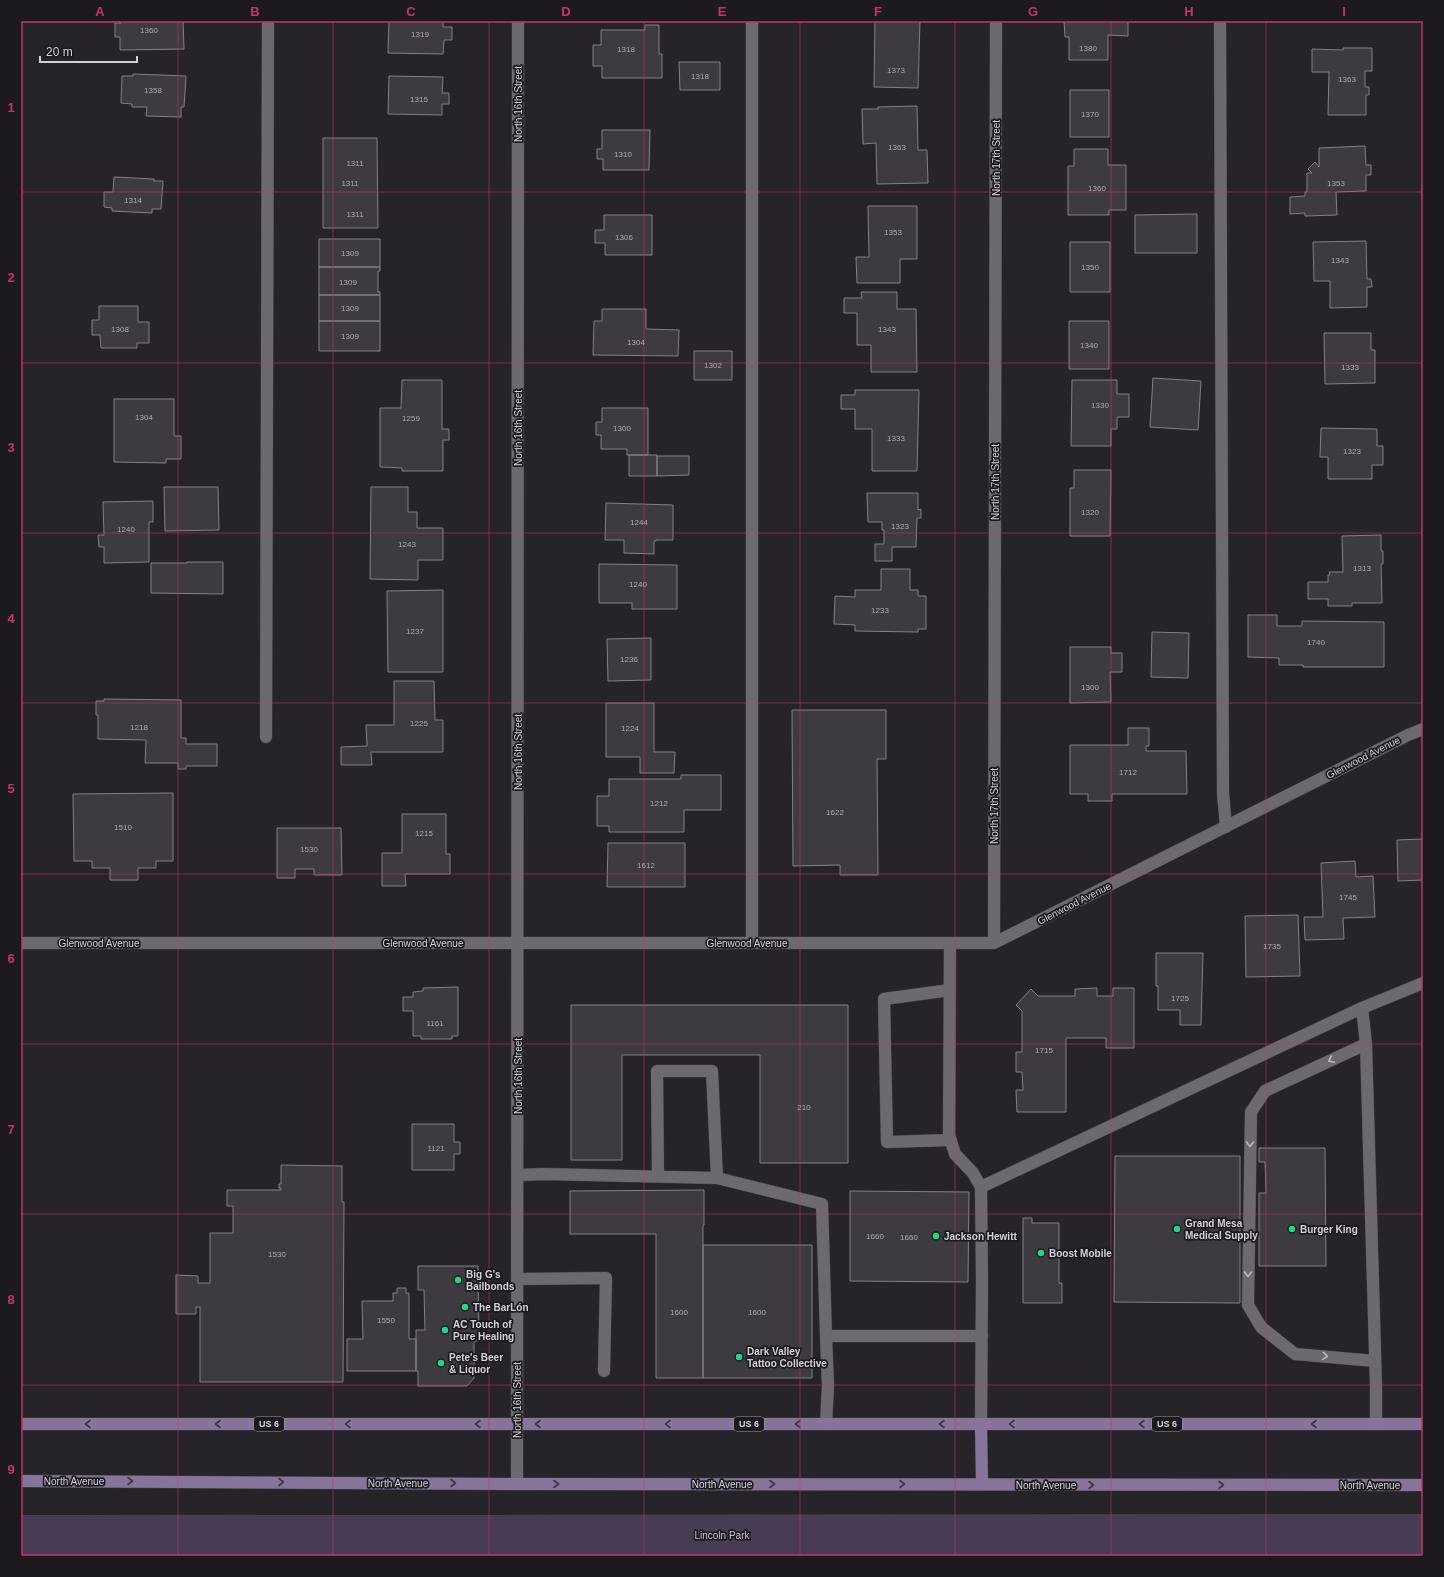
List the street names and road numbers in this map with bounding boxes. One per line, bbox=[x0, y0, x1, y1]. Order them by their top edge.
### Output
street label: North 16th Street bbox=[513, 66, 524, 142]
street label: North 17th Street bbox=[991, 120, 1002, 196]
street label: North 16th Street bbox=[513, 390, 524, 466]
street label: North 17th Street bbox=[990, 444, 1001, 520]
street label: North 16th Street bbox=[513, 714, 524, 790]
street label: Glenwood Avenue bbox=[1325, 734, 1402, 781]
street label: North 17th Street bbox=[989, 768, 1000, 844]
street label: Glenwood Avenue bbox=[1036, 880, 1113, 927]
street label: Glenwood Avenue bbox=[59, 938, 140, 949]
street label: Glenwood Avenue bbox=[383, 938, 464, 949]
street label: Glenwood Avenue bbox=[707, 938, 788, 949]
street label: North 16th Street bbox=[513, 1038, 524, 1114]
street label: North 16th Street bbox=[512, 1362, 523, 1438]
road number: US 6 bbox=[254, 1417, 284, 1431]
road number: US 6 bbox=[734, 1417, 764, 1431]
road number: US 6 bbox=[1152, 1417, 1182, 1431]
street label: North Avenue bbox=[44, 1476, 105, 1487]
street label: North Avenue bbox=[368, 1478, 429, 1489]
street label: North Avenue bbox=[692, 1479, 753, 1490]
street label: North Avenue bbox=[1016, 1480, 1077, 1491]
street label: North Avenue bbox=[1340, 1480, 1401, 1491]

